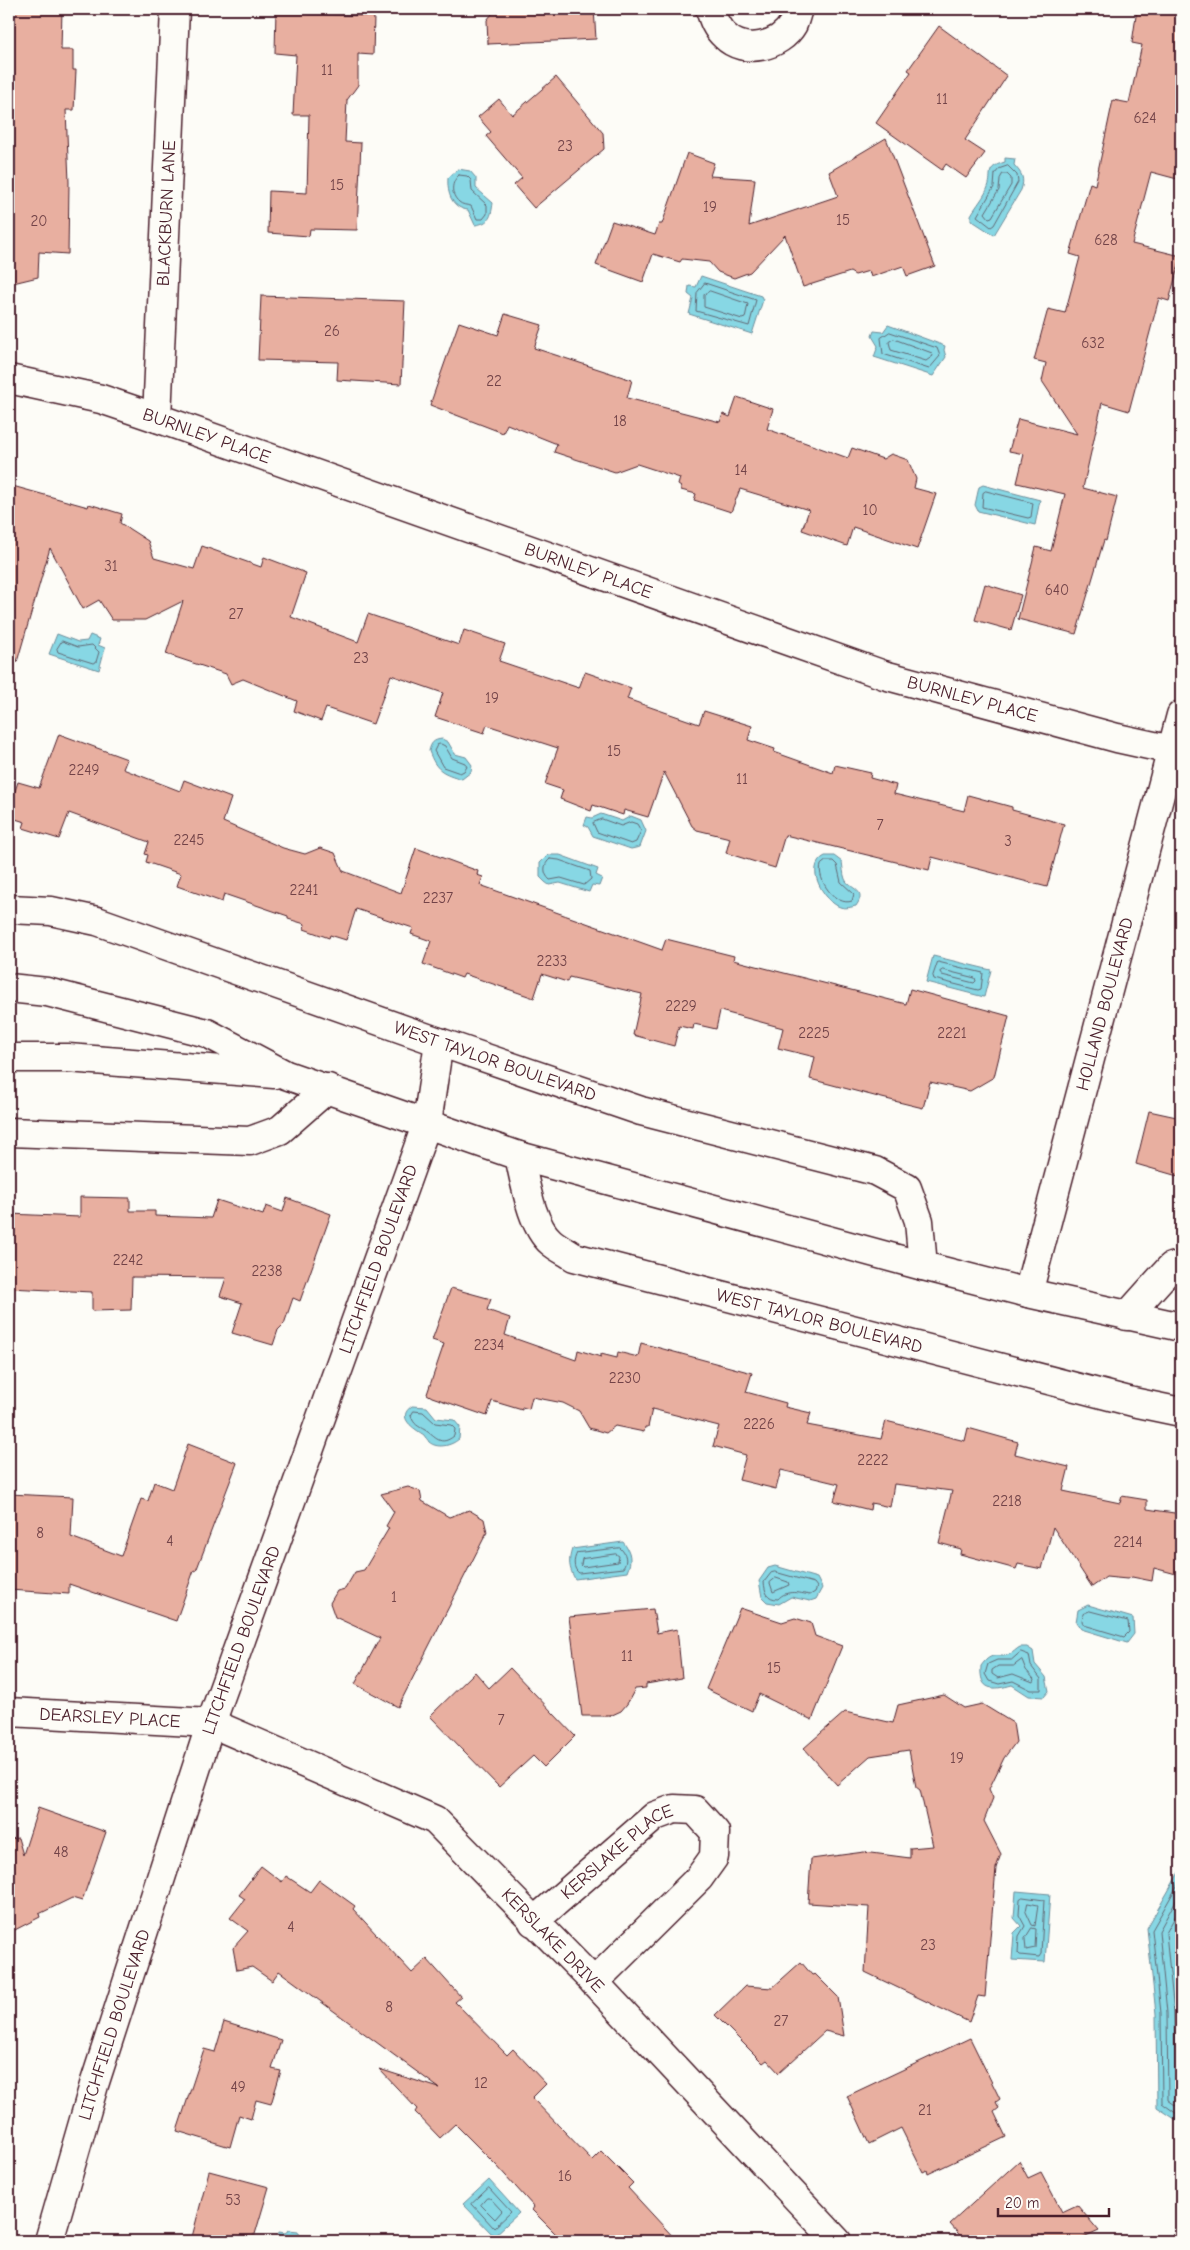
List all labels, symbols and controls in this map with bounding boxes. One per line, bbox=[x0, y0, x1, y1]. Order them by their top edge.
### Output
house number: 11 bbox=[321, 61, 333, 79]
house number: 11 bbox=[936, 90, 948, 108]
house number: 624 bbox=[1133, 109, 1157, 127]
house number: 23 bbox=[557, 137, 573, 155]
street label: BLACKBURN LANE bbox=[153, 140, 180, 287]
house number: 15 bbox=[330, 176, 344, 194]
house number: 19 bbox=[703, 198, 717, 216]
house number: 15 bbox=[836, 211, 850, 229]
house number: 20 bbox=[31, 212, 47, 230]
house number: 628 bbox=[1094, 231, 1118, 249]
house number: 26 bbox=[324, 322, 340, 340]
house number: 632 bbox=[1081, 334, 1105, 352]
house number: 22 bbox=[486, 372, 502, 390]
street label: BURNLEY PLACE bbox=[140, 404, 273, 468]
house number: 18 bbox=[613, 412, 627, 430]
house number: 14 bbox=[734, 461, 748, 479]
house number: 10 bbox=[862, 501, 878, 519]
street label: BURNLEY PLACE bbox=[522, 539, 655, 603]
house number: 31 bbox=[104, 557, 118, 575]
house number: 640 bbox=[1045, 581, 1069, 599]
house number: 27 bbox=[229, 605, 243, 623]
house number: 23 bbox=[353, 649, 369, 667]
street label: BURNLEY PLACE bbox=[905, 672, 1040, 727]
house number: 19 bbox=[485, 689, 499, 707]
house number: 15 bbox=[607, 742, 621, 760]
house number: 2249 bbox=[69, 761, 99, 779]
house number: 11 bbox=[736, 770, 748, 788]
house number: 7 bbox=[876, 816, 884, 834]
house number: 2245 bbox=[173, 831, 205, 849]
house number: 3 bbox=[1004, 832, 1012, 850]
house number: 2241 bbox=[290, 881, 318, 899]
house number: 2237 bbox=[423, 889, 453, 907]
street label: HOLLAND BOULEVARD bbox=[1072, 915, 1138, 1093]
house number: 2233 bbox=[537, 952, 567, 970]
house number: 2229 bbox=[665, 997, 697, 1015]
street label: WEST TAYLOR BOULEVARD bbox=[391, 1017, 599, 1106]
house number: 2225 bbox=[798, 1024, 830, 1042]
house number: 2221 bbox=[937, 1024, 967, 1042]
street label: LITCHFIELD BOULEVARD bbox=[335, 1162, 422, 1356]
house number: 2242 bbox=[113, 1251, 143, 1269]
house number: 2238 bbox=[251, 1262, 283, 1280]
street label: WEST TAYLOR BOULEVARD bbox=[714, 1284, 925, 1358]
house number: 2234 bbox=[474, 1336, 504, 1354]
house number: 2230 bbox=[609, 1369, 641, 1387]
house number: 2226 bbox=[743, 1415, 775, 1433]
house number: 2222 bbox=[857, 1451, 889, 1469]
house number: 2218 bbox=[992, 1492, 1022, 1510]
house number: 8 bbox=[36, 1524, 44, 1542]
house number: 4 bbox=[166, 1532, 174, 1550]
house number: 2214 bbox=[1114, 1533, 1142, 1551]
street label: LITCHFIELD BOULEVARD bbox=[198, 1543, 285, 1737]
house number: 1 bbox=[391, 1588, 397, 1606]
house number: 11 bbox=[621, 1647, 633, 1665]
house number: 15 bbox=[767, 1659, 781, 1677]
street label: DEARSLEY PLACE bbox=[39, 1704, 181, 1732]
house number: 7 bbox=[497, 1711, 505, 1729]
house number: 19 bbox=[950, 1749, 964, 1767]
street label: KERSLAKE PLACE bbox=[557, 1800, 676, 1904]
house number: 48 bbox=[54, 1843, 69, 1861]
street label: KERSLAKE DRIVE bbox=[497, 1884, 609, 1997]
house number: 4 bbox=[287, 1918, 295, 1936]
street label: LITCHFIELD BOULEVARD bbox=[74, 1927, 155, 2123]
house number: 23 bbox=[920, 1936, 936, 1954]
house number: 8 bbox=[385, 1998, 393, 2016]
house number: 27 bbox=[774, 2012, 788, 2030]
house number: 12 bbox=[474, 2074, 488, 2092]
house number: 49 bbox=[230, 2078, 246, 2096]
house number: 21 bbox=[918, 2101, 932, 2119]
house number: 16 bbox=[558, 2167, 572, 2185]
scale bar bbox=[998, 2185, 1109, 2217]
house number: 53 bbox=[225, 2191, 241, 2209]
text: 20 m bbox=[1005, 2194, 1039, 2212]

